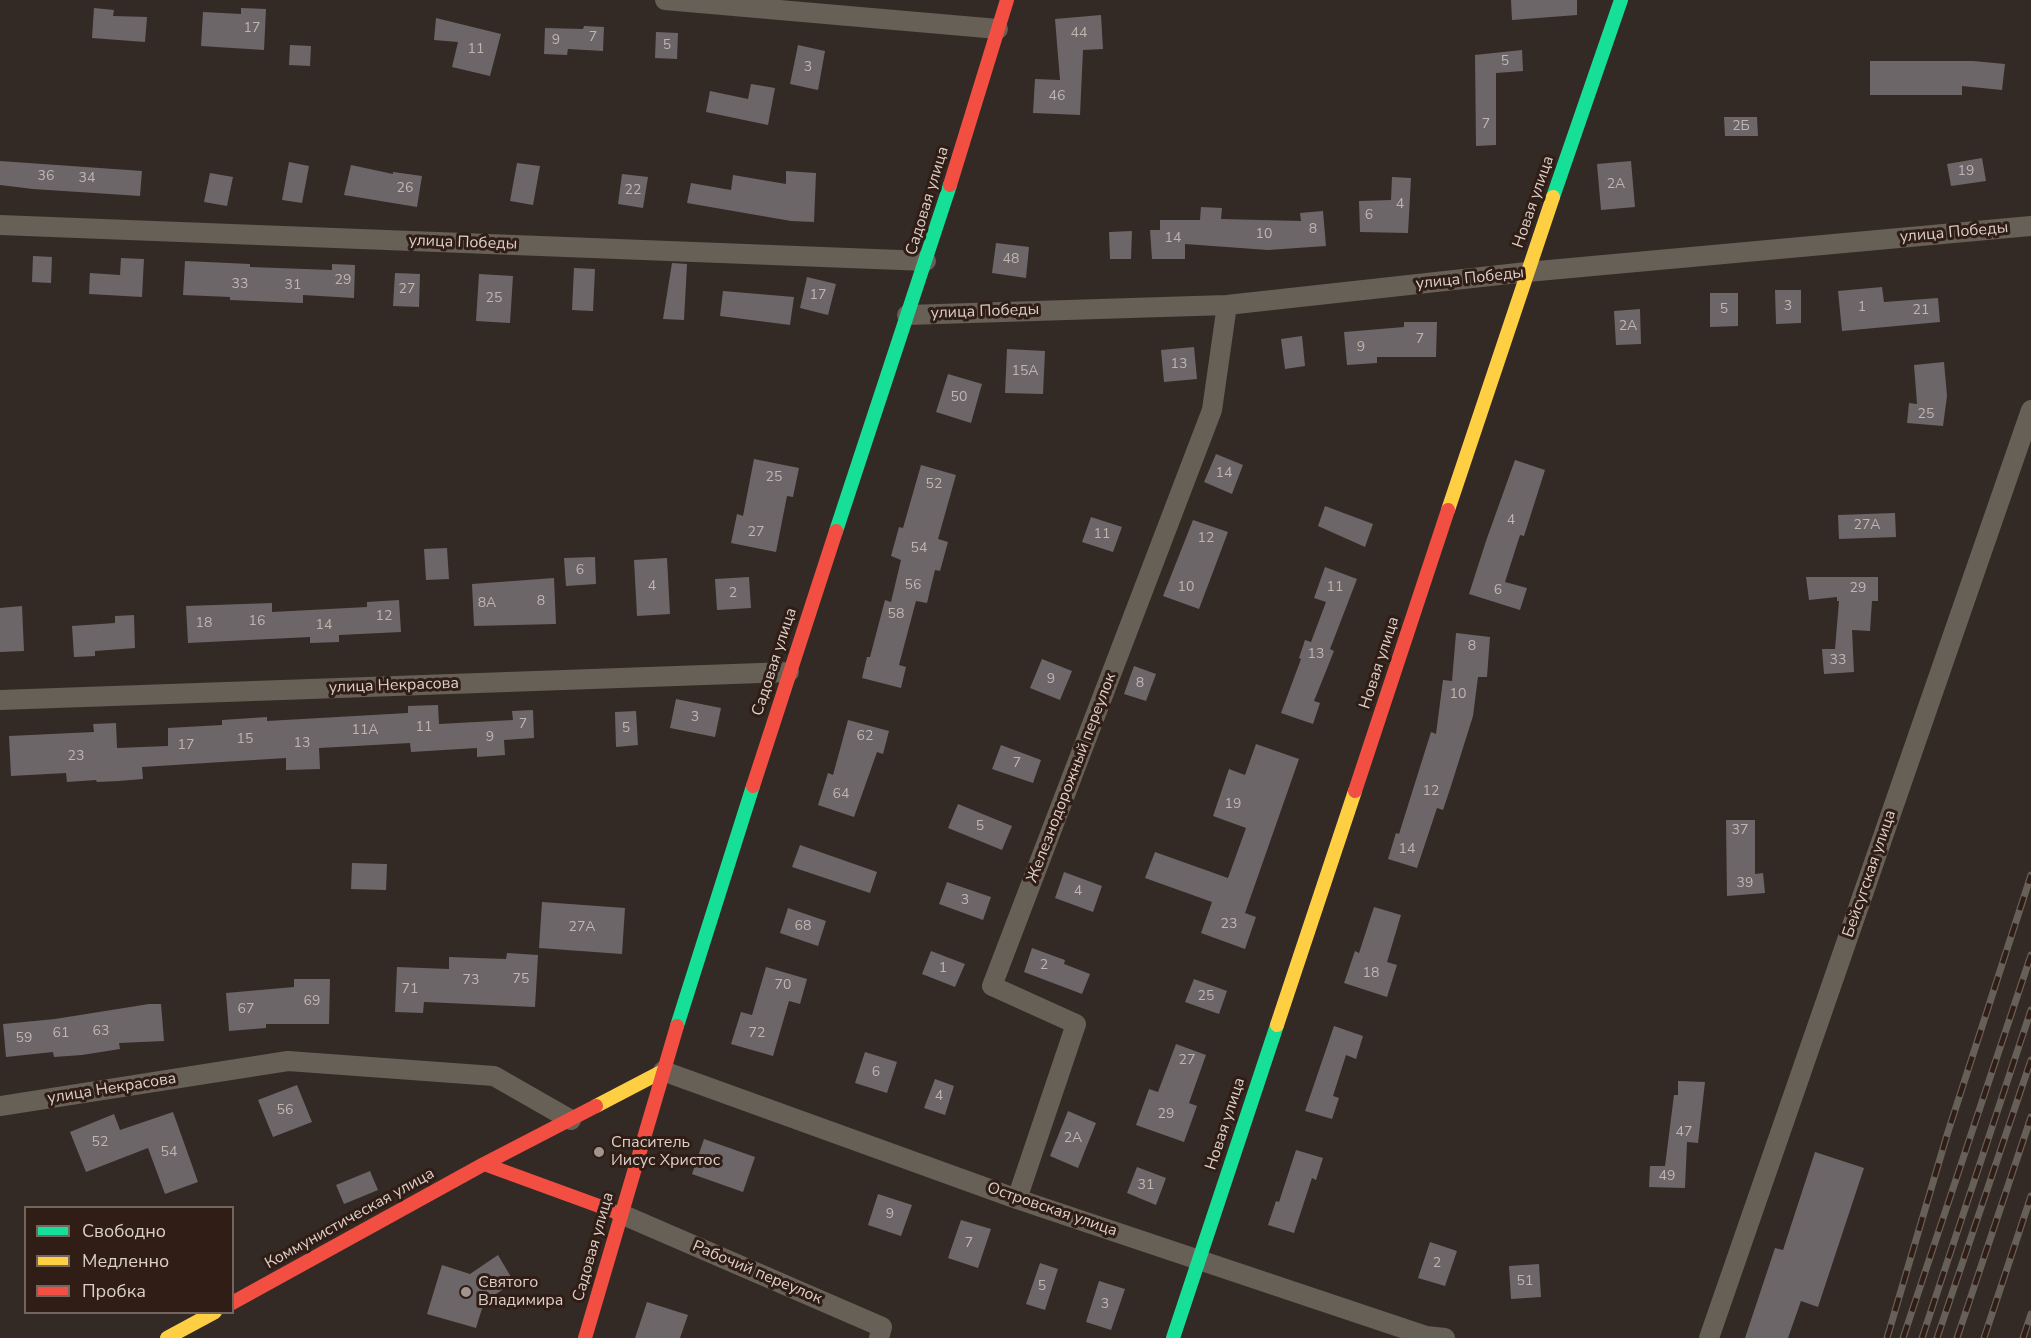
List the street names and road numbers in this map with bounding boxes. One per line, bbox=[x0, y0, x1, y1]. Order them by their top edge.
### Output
street label: Садовая улица bbox=[902, 144, 954, 258]
street label: Новая улица bbox=[1509, 154, 1559, 250]
street label: улица Победы bbox=[1899, 219, 2009, 247]
street label: улица Победы bbox=[408, 232, 518, 254]
street label: улица Победы bbox=[1415, 264, 1525, 294]
street label: улица Победы bbox=[930, 301, 1040, 323]
street label: Садовая улица bbox=[748, 606, 802, 718]
street label: Новая улица bbox=[1356, 614, 1404, 712]
street label: Железнодорожный переулок bbox=[1023, 670, 1121, 886]
street label: улица Некрасова bbox=[329, 674, 459, 698]
street label: Бейсугская улица bbox=[1839, 808, 1901, 940]
street label: улица Некрасова bbox=[46, 1069, 178, 1109]
street label: Новая улица bbox=[1202, 1075, 1250, 1173]
street label: Коммунистическая улица bbox=[262, 1164, 438, 1274]
street label: Островская улица bbox=[984, 1179, 1120, 1241]
street label: Садовая улица bbox=[569, 1190, 619, 1304]
street label: Рабочий переулок bbox=[689, 1237, 825, 1309]

